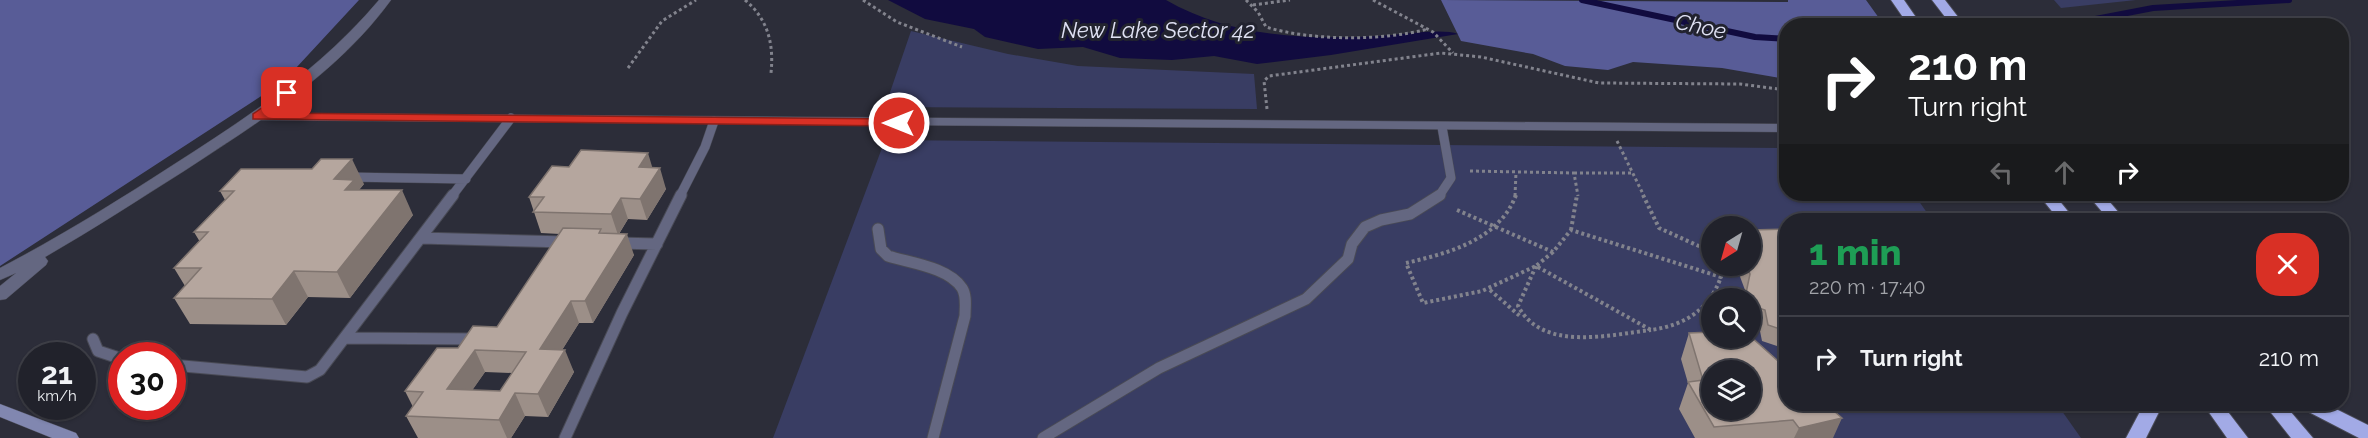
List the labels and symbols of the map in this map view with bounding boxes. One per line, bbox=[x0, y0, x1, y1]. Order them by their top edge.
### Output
water label: Choe bbox=[1673, 8, 1729, 44]
water label: New Lake Sector 42 bbox=[1061, 17, 1255, 43]
pin bbox=[261, 67, 312, 118]
position arrow bbox=[867, 91, 931, 155]
north arrow bbox=[1701, 216, 1761, 276]
speed limit sign: 30 bbox=[108, 342, 186, 420]

